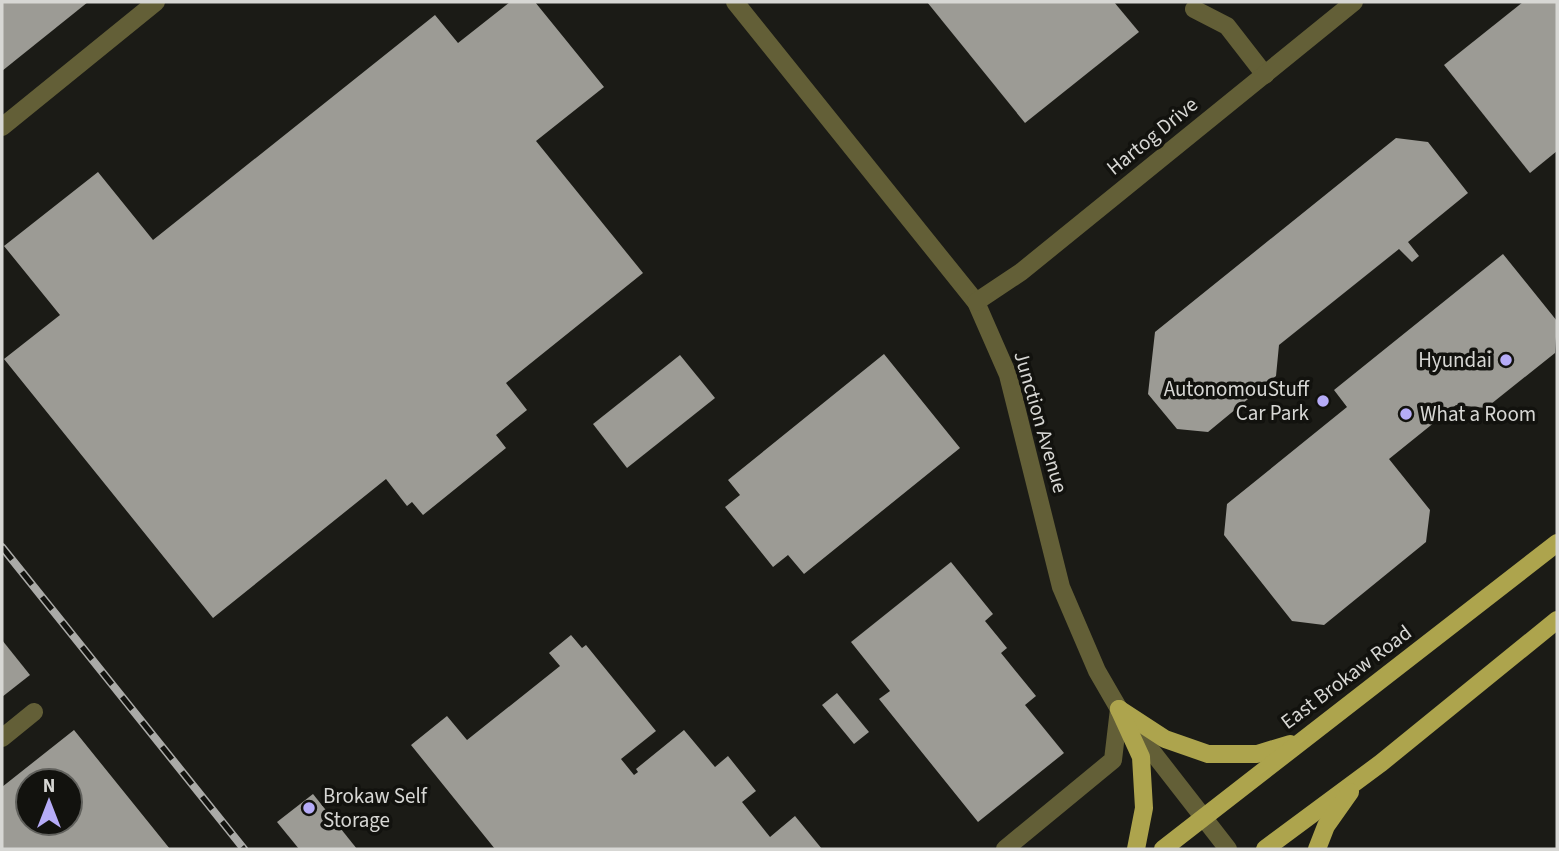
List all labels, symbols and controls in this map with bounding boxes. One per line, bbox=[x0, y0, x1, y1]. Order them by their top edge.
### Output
street label: Hartog Drive bbox=[1100, 90, 1204, 182]
place label: Hyundai bbox=[1418, 345, 1492, 375]
street label: Junction Avenue bbox=[1006, 348, 1076, 496]
marker: Hyundai bbox=[1498, 352, 1514, 368]
place label: AutonomouStuff Car Park bbox=[1164, 374, 1310, 428]
marker: AutonomouStuff Car Park bbox=[1315, 393, 1331, 409]
place label: What a Room bbox=[1420, 399, 1536, 429]
marker: What a Room bbox=[1398, 406, 1414, 422]
street label: East Brokaw Road bbox=[1274, 618, 1418, 736]
north arrow bbox=[14, 767, 84, 837]
text: N bbox=[43, 773, 55, 800]
place label: Brokaw Self Storage bbox=[323, 781, 428, 835]
marker: Brokaw Self Storage bbox=[301, 800, 317, 816]

